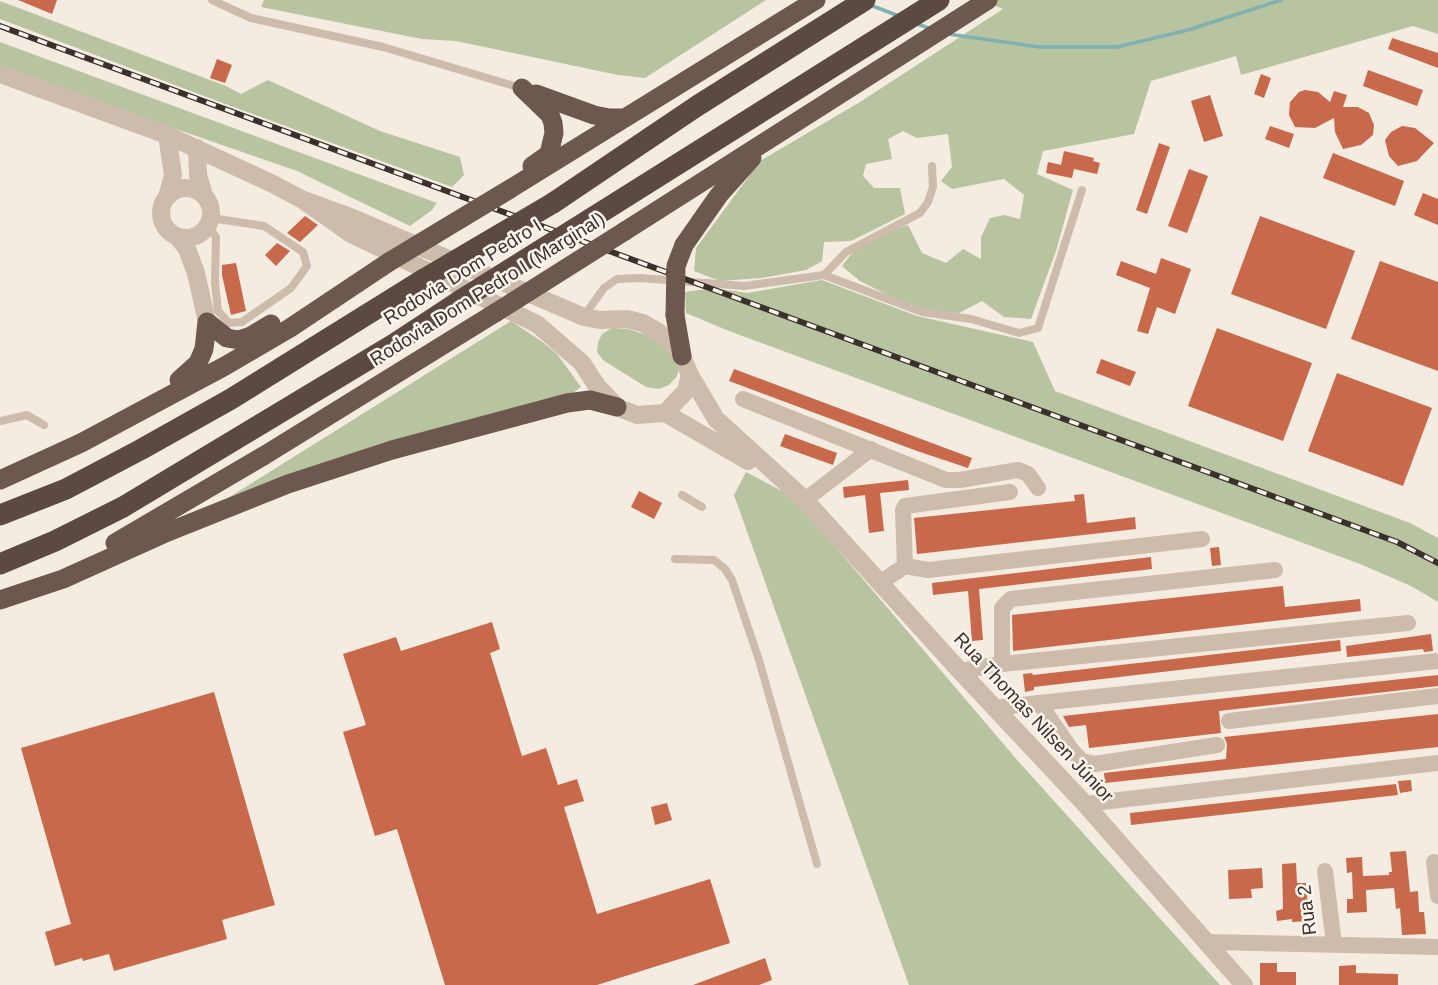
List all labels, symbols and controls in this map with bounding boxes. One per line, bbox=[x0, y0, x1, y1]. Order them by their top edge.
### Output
street label: Rodovia Dom Pedro I (Marginal) bbox=[366, 208, 610, 372]
street label: Rodovia Dom Pedro I bbox=[380, 215, 546, 331]
street label: Rua Thomas Nilsen Júnior bbox=[948, 628, 1118, 808]
street label: Rua 2 bbox=[1294, 883, 1322, 937]

